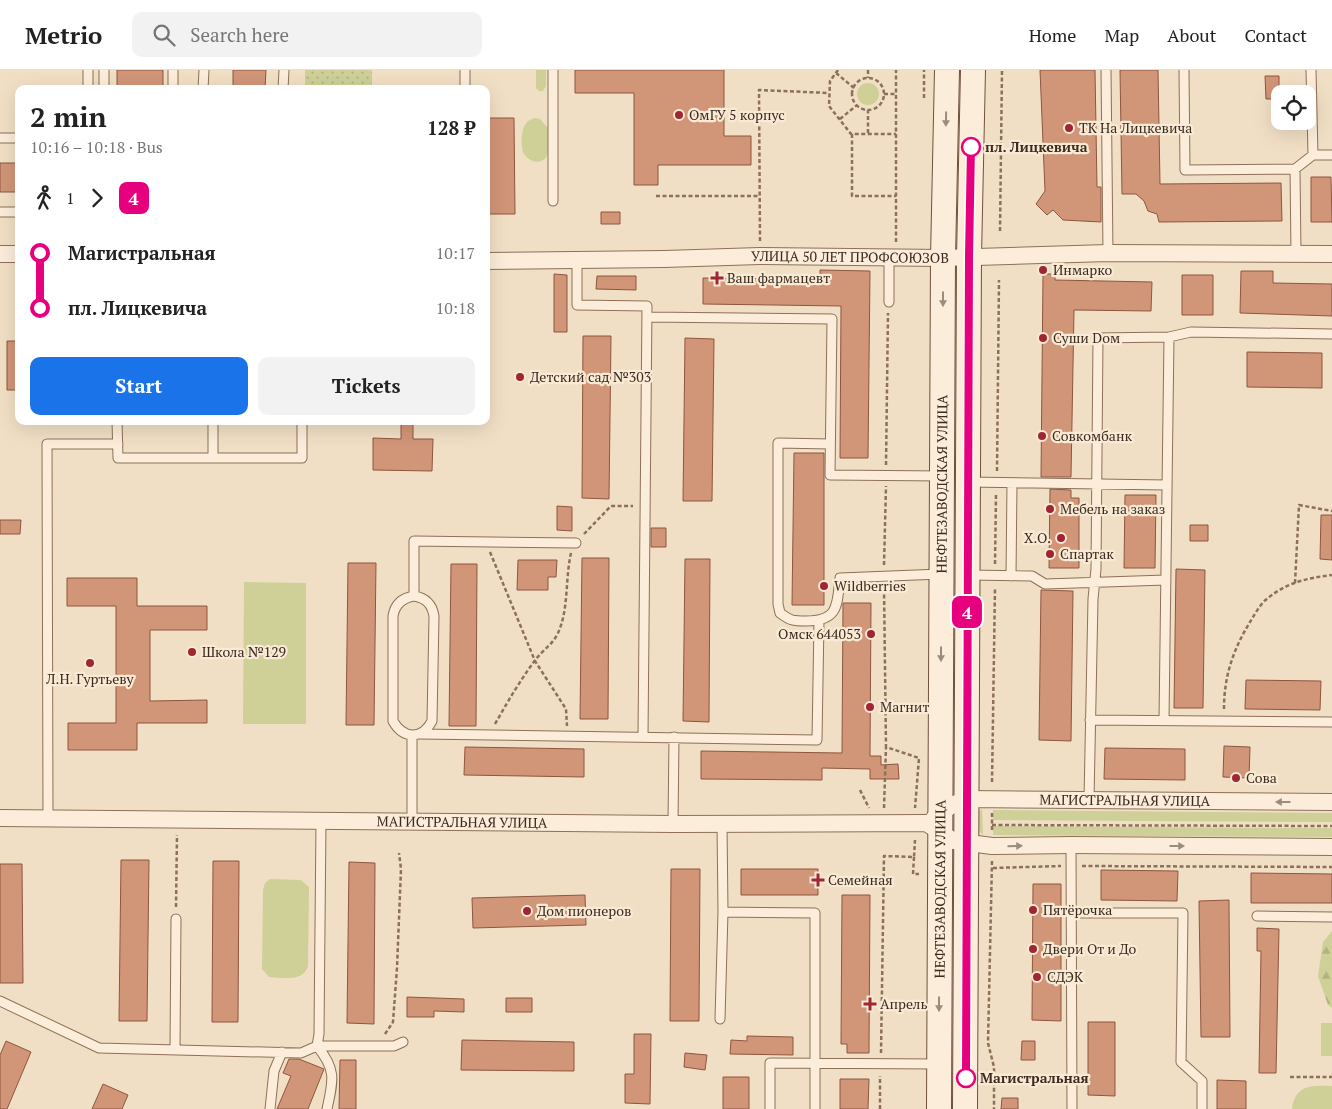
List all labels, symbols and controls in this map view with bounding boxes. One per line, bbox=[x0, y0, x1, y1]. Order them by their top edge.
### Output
search box bbox=[132, 12, 482, 57]
text: Metrio bbox=[25, 19, 102, 51]
icon: search bbox=[150, 21, 178, 49]
text: Search here bbox=[190, 22, 289, 47]
text: Home bbox=[1029, 23, 1076, 47]
text: Map bbox=[1104, 23, 1139, 47]
text: About bbox=[1167, 23, 1216, 47]
text: Contact bbox=[1244, 23, 1307, 47]
map controls bbox=[1271, 85, 1316, 130]
button: locate bbox=[1271, 85, 1316, 130]
text: 2 min bbox=[30, 98, 107, 135]
place label: ОмГУ 5 корпус bbox=[689, 105, 785, 124]
marker: ОмГУ 5 корпус bbox=[673, 109, 685, 121]
one-way arrow bbox=[942, 111, 950, 127]
text: 128 ₽ bbox=[427, 115, 475, 140]
place label: ТК На Лицкевича bbox=[1079, 118, 1192, 137]
marker: ТК На Лицкевича bbox=[1063, 122, 1075, 134]
text: 10:16 – 10:18 · Bus bbox=[30, 136, 163, 158]
marker: пл. Лицкевича bbox=[961, 137, 981, 157]
place label: пл. Лицкевича bbox=[985, 137, 1088, 156]
icon: walk bbox=[30, 184, 58, 212]
icon: forward bbox=[83, 184, 111, 212]
text: 4 bbox=[129, 186, 139, 210]
text: 1 bbox=[66, 187, 75, 209]
text: Магистральная bbox=[68, 240, 216, 265]
text: 10:17 bbox=[436, 242, 475, 264]
street label: УЛИЦА 50 ЛЕТ ПРОФСОЮЗОВ bbox=[751, 246, 949, 267]
place label: Инмарко bbox=[1053, 260, 1113, 279]
marker: Инмарко bbox=[1037, 264, 1049, 276]
place label: Ваш фармацевт bbox=[727, 268, 830, 287]
marker: Ваш фармацевт bbox=[711, 272, 723, 284]
one-way arrow bbox=[939, 291, 947, 307]
text: пл. Лицкевича bbox=[68, 295, 207, 320]
text: 10:18 bbox=[436, 297, 475, 319]
place label: Суши Dом bbox=[1053, 328, 1120, 347]
marker: Суши Dом bbox=[1037, 332, 1049, 344]
button: Start bbox=[30, 357, 248, 415]
button: Tickets bbox=[258, 357, 475, 415]
place label: Детский сад №303 bbox=[530, 367, 651, 386]
marker: Детский сад №303 bbox=[514, 371, 526, 383]
street label: НЕФТЕЗАВОДСКАЯ УЛИЦА bbox=[932, 394, 951, 573]
place label: Совкомбанк bbox=[1052, 426, 1132, 445]
marker: Совкомбанк bbox=[1036, 430, 1048, 442]
place label: Мебель на заказ bbox=[1060, 499, 1165, 518]
marker: Мебель на заказ bbox=[1044, 503, 1056, 515]
place label: X.O. bbox=[1024, 528, 1051, 547]
marker: X.O. bbox=[1055, 532, 1067, 544]
place label: Спартак bbox=[1060, 544, 1114, 563]
marker: Спартак bbox=[1044, 548, 1056, 560]
place label: Wildberries bbox=[834, 576, 906, 595]
marker: Wildberries bbox=[818, 580, 830, 592]
line badge: 4 bbox=[951, 596, 983, 628]
text: 4 bbox=[962, 600, 972, 624]
place label: Омск 644053 bbox=[778, 624, 861, 643]
marker: Омск 644053 bbox=[865, 628, 877, 640]
place label: Школа №129 bbox=[202, 642, 286, 661]
marker: Школа №129 bbox=[186, 646, 198, 658]
one-way arrow bbox=[937, 646, 945, 662]
marker: Л.Н. Гуртьеву bbox=[84, 657, 96, 669]
place label: Л.Н. Гуртьеву bbox=[45, 669, 135, 688]
place label: Магнит bbox=[880, 697, 929, 716]
marker: Магнит bbox=[864, 701, 876, 713]
place label: Сова bbox=[1246, 768, 1277, 787]
marker: Сова bbox=[1230, 772, 1242, 784]
street label: МАГИСТРАЛЬНАЯ УЛИЦА bbox=[1039, 790, 1211, 810]
one-way arrow bbox=[1275, 798, 1291, 806]
street label: НЕФТЕЗАВОДСКАЯ УЛИЦА bbox=[930, 799, 949, 978]
street label: МАГИСТРАЛЬНАЯ УЛИЦА bbox=[377, 811, 548, 832]
one-way arrow bbox=[1007, 842, 1023, 850]
one-way arrow bbox=[1170, 842, 1186, 850]
place label: Семейная bbox=[828, 870, 893, 889]
marker: Семейная bbox=[812, 874, 824, 886]
place label: Пятёрочка bbox=[1043, 900, 1112, 919]
place label: Дом пионеров bbox=[537, 901, 631, 920]
marker: Пятёрочка bbox=[1027, 904, 1039, 916]
marker: Дом пионеров bbox=[521, 905, 533, 917]
place label: Двери От и До bbox=[1043, 939, 1137, 958]
marker: Двери От и До bbox=[1027, 943, 1039, 955]
place label: СДЭК bbox=[1047, 967, 1084, 986]
marker: СДЭК bbox=[1031, 971, 1043, 983]
place label: Апрель bbox=[880, 994, 928, 1013]
one-way arrow bbox=[935, 996, 943, 1012]
marker: Апрель bbox=[864, 998, 876, 1010]
marker: Магистральная bbox=[956, 1068, 976, 1088]
place label: Магистральная bbox=[980, 1068, 1089, 1087]

